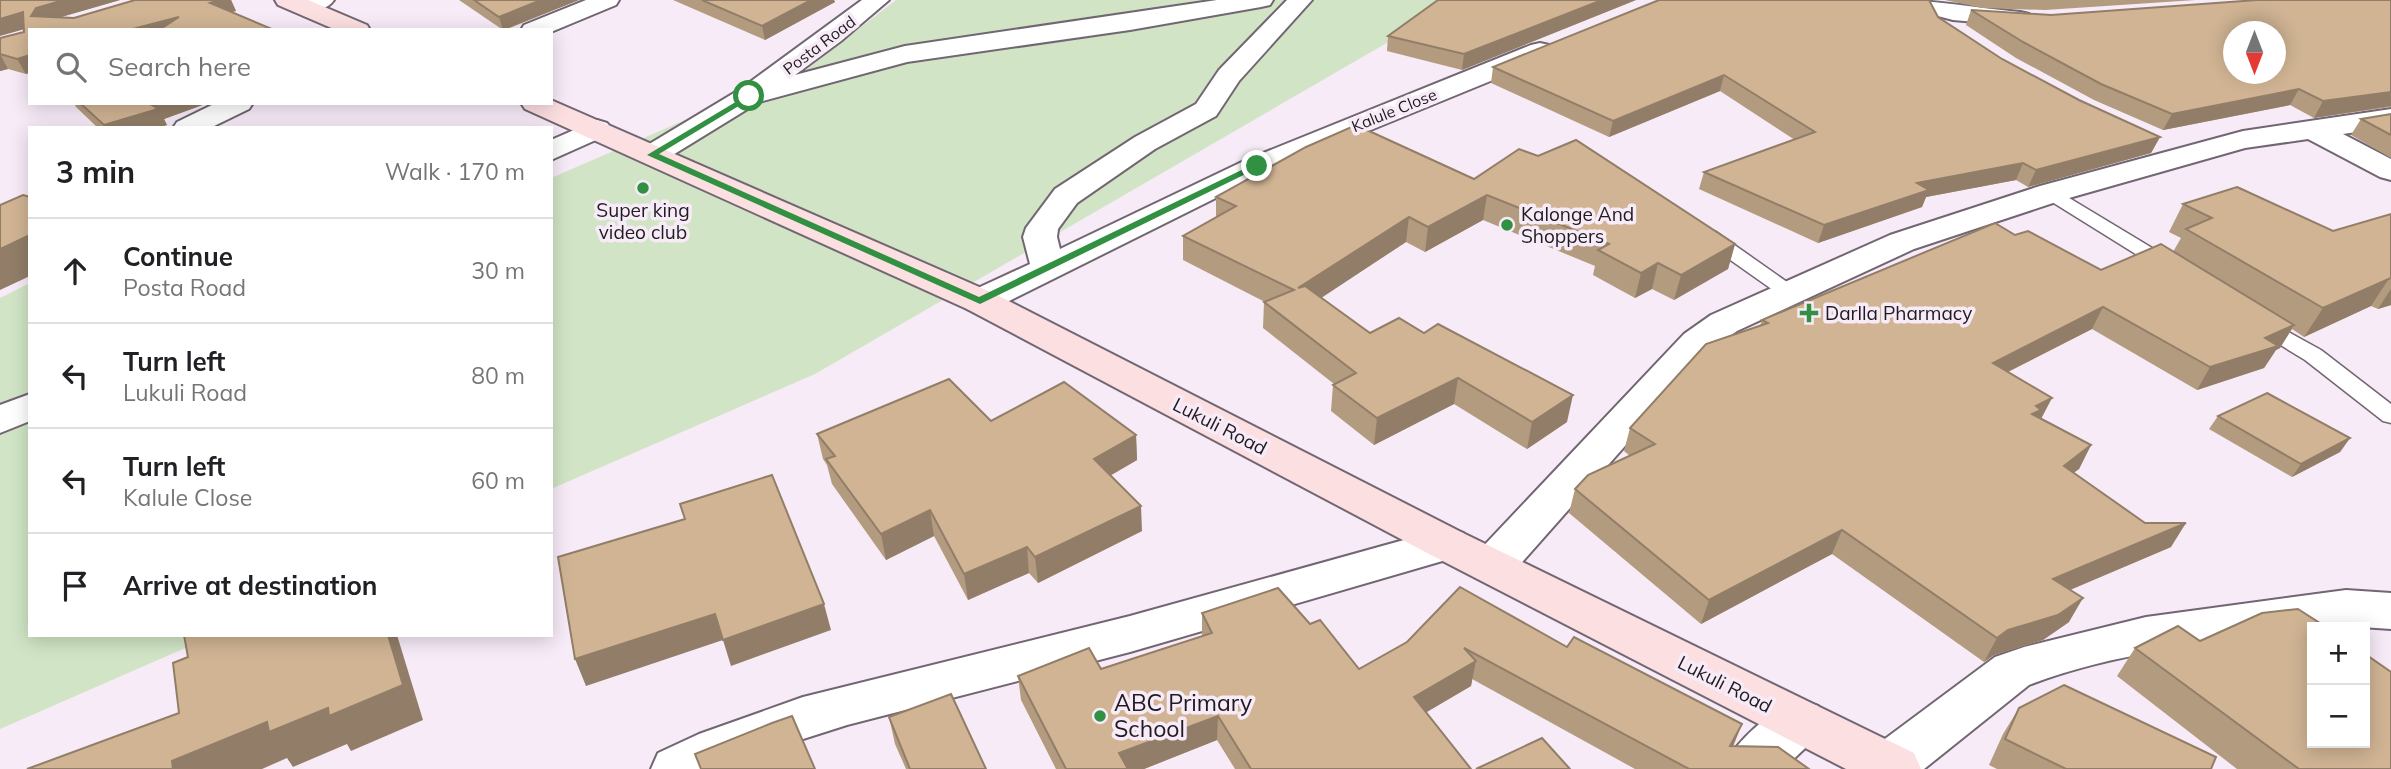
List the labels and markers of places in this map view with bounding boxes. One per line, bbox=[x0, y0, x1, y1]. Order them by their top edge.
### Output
marker: Super king video club bbox=[635, 180, 651, 196]
place label: Super king video club bbox=[596, 198, 690, 244]
place label: Kalonge And Shoppers bbox=[1521, 202, 1634, 248]
marker: Kalonge And Shoppers bbox=[1499, 217, 1515, 233]
place label: Darlla Pharmacy bbox=[1825, 301, 1972, 325]
marker: Darlla Pharmacy bbox=[1799, 303, 1819, 323]
place label: ABC Primary School bbox=[1114, 688, 1252, 743]
marker: ABC Primary School bbox=[1092, 708, 1108, 724]

